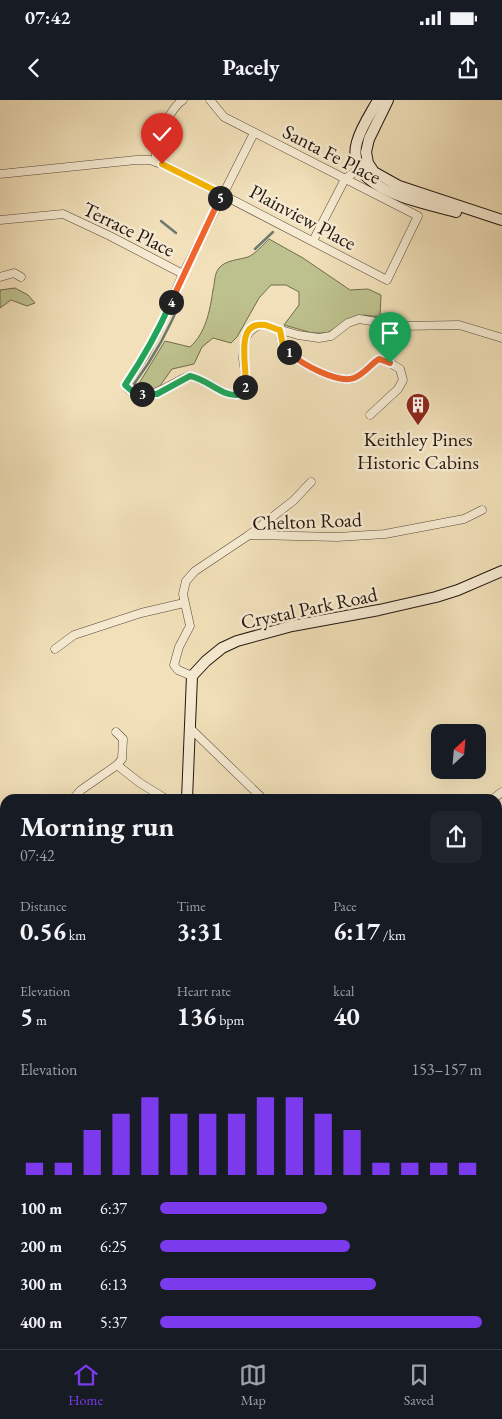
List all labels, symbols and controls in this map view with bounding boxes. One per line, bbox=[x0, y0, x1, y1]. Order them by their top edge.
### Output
text: 07:42 bbox=[25, 5, 71, 30]
text: Pacely bbox=[222, 53, 280, 82]
icon: back bbox=[20, 54, 48, 82]
icon: share bbox=[454, 54, 482, 82]
pin bbox=[141, 113, 183, 164]
street label: Santa Fe Place bbox=[278, 118, 386, 190]
icon: check bbox=[148, 120, 176, 148]
street label: Plainview Place bbox=[245, 178, 361, 256]
pin: 5 bbox=[208, 186, 232, 210]
text: 5 bbox=[217, 189, 224, 207]
street label: Terrace Place bbox=[79, 196, 180, 263]
pin: 4 bbox=[158, 290, 184, 314]
text: 4 bbox=[168, 293, 175, 311]
pin bbox=[369, 312, 411, 363]
icon: arrive bbox=[376, 319, 404, 347]
pin: 1 bbox=[276, 340, 302, 364]
text: 1 bbox=[286, 343, 293, 361]
pin: 2 bbox=[232, 374, 258, 400]
text: 2 bbox=[242, 378, 249, 396]
pin: 3 bbox=[130, 382, 154, 406]
text: 3 bbox=[139, 385, 146, 403]
building icon: Keithley Pines Historic Cabins bbox=[405, 392, 431, 426]
place label: Keithley Pines Historic Cabins bbox=[357, 426, 479, 475]
street label: Chelton Road bbox=[252, 506, 363, 536]
street label: Crystal Park Road bbox=[238, 581, 381, 635]
north arrow bbox=[431, 724, 486, 779]
map controls bbox=[431, 724, 486, 779]
text: Morning run bbox=[20, 808, 174, 844]
button: share bbox=[430, 811, 482, 863]
text: 07:42 bbox=[20, 845, 55, 866]
text: Distance bbox=[20, 897, 67, 915]
text: Time bbox=[177, 897, 206, 915]
text: Pace bbox=[333, 897, 357, 915]
text: 0.56 bbox=[20, 915, 66, 947]
text: 3:31 bbox=[177, 915, 223, 947]
text: 6:17 bbox=[333, 915, 380, 947]
text: km bbox=[66, 926, 86, 944]
text: /km bbox=[380, 926, 406, 944]
text: Elevation bbox=[20, 982, 70, 1000]
text: Heart rate bbox=[177, 982, 231, 1000]
text: kcal bbox=[333, 982, 354, 1000]
text: 5 bbox=[20, 1000, 33, 1032]
text: 136 bbox=[177, 1000, 216, 1032]
text: 40 bbox=[333, 1000, 360, 1032]
text: m bbox=[33, 1011, 47, 1029]
text: bpm bbox=[216, 1011, 245, 1029]
text: Elevation bbox=[20, 1059, 78, 1080]
text: 153–157 m bbox=[411, 1059, 482, 1080]
text: 100 m bbox=[20, 1198, 62, 1219]
text: 6:37 bbox=[100, 1198, 127, 1219]
text: 200 m bbox=[20, 1236, 62, 1257]
text: 6:25 bbox=[100, 1236, 127, 1257]
text: 300 m bbox=[20, 1274, 62, 1295]
text: 6:13 bbox=[100, 1274, 127, 1295]
text: 400 m bbox=[20, 1312, 62, 1333]
text: 5:37 bbox=[100, 1312, 127, 1333]
tab: Home bbox=[68, 1361, 103, 1409]
tab: Map bbox=[239, 1361, 267, 1409]
tab: Saved bbox=[404, 1361, 434, 1409]

